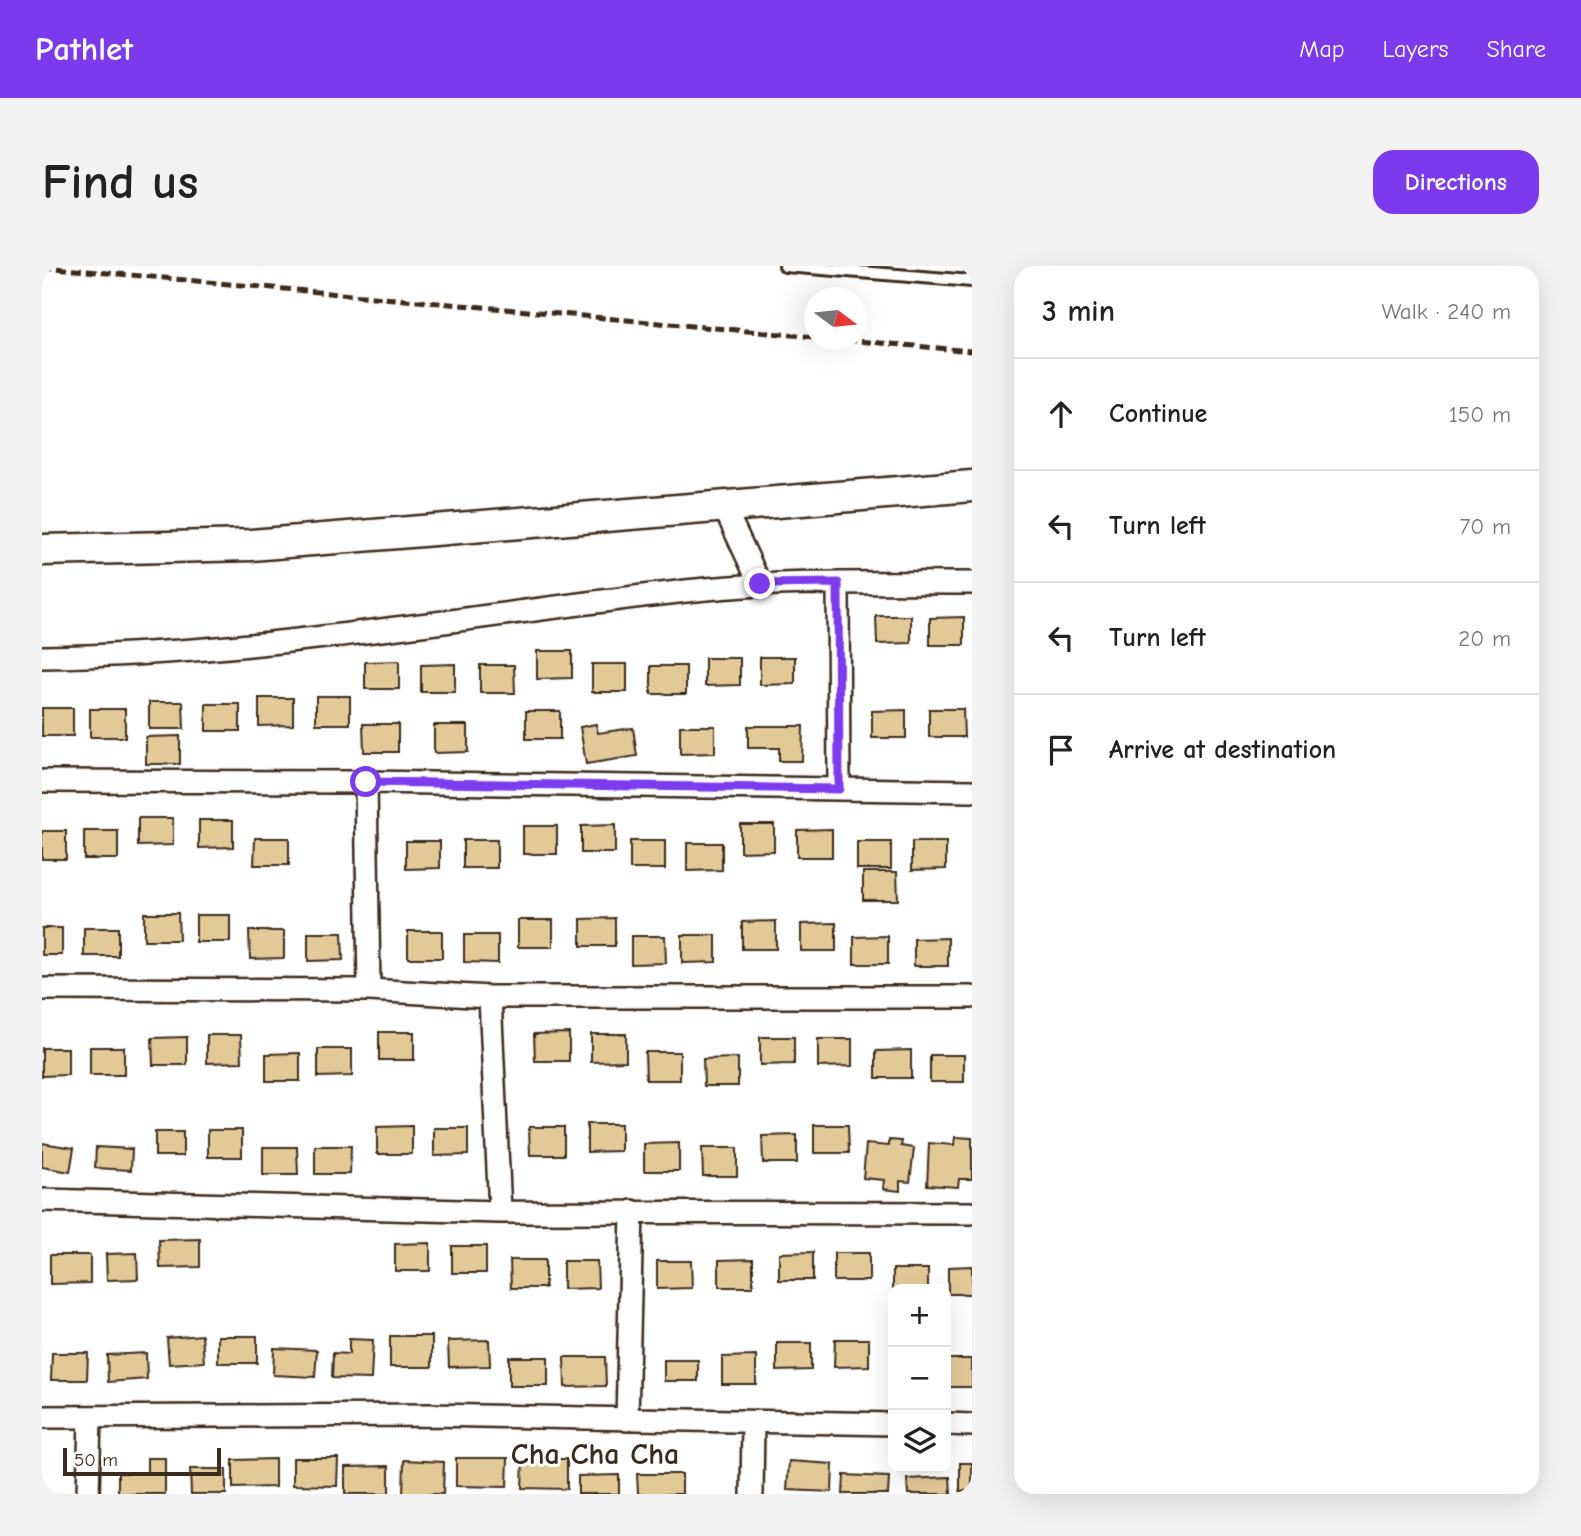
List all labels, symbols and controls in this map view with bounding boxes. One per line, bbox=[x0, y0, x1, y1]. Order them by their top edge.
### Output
text: Pathlet bbox=[35, 30, 133, 68]
text: Map bbox=[1299, 35, 1345, 63]
text: Layers bbox=[1383, 35, 1448, 63]
text: Share bbox=[1486, 35, 1546, 63]
button: Directions bbox=[1373, 150, 1539, 214]
text: Find us bbox=[42, 154, 198, 210]
north arrow bbox=[804, 287, 867, 350]
text: 3 min bbox=[1042, 294, 1115, 329]
text: Walk · 240 m bbox=[1381, 298, 1511, 325]
icon: ahead bbox=[1042, 395, 1080, 433]
text: Continue bbox=[1109, 399, 1207, 429]
text: 150 m bbox=[1449, 401, 1511, 428]
icon: left bbox=[1042, 507, 1080, 545]
text: Turn left bbox=[1109, 511, 1206, 541]
text: 70 m bbox=[1459, 513, 1511, 540]
route end bbox=[744, 568, 775, 599]
icon: left bbox=[1042, 619, 1080, 657]
text: Turn left bbox=[1109, 623, 1206, 653]
text: 20 m bbox=[1458, 625, 1511, 652]
icon: arrive bbox=[1042, 731, 1080, 769]
text: Arrive at destination bbox=[1109, 735, 1336, 765]
route start bbox=[350, 766, 381, 797]
map controls bbox=[888, 1284, 951, 1473]
button: + bbox=[888, 1284, 951, 1347]
button: − bbox=[888, 1347, 951, 1410]
button: layers bbox=[888, 1410, 951, 1473]
district label: Cha Cha Cha bbox=[511, 1437, 679, 1472]
scale bar bbox=[63, 1445, 220, 1477]
text: 50 m bbox=[74, 1449, 118, 1471]

